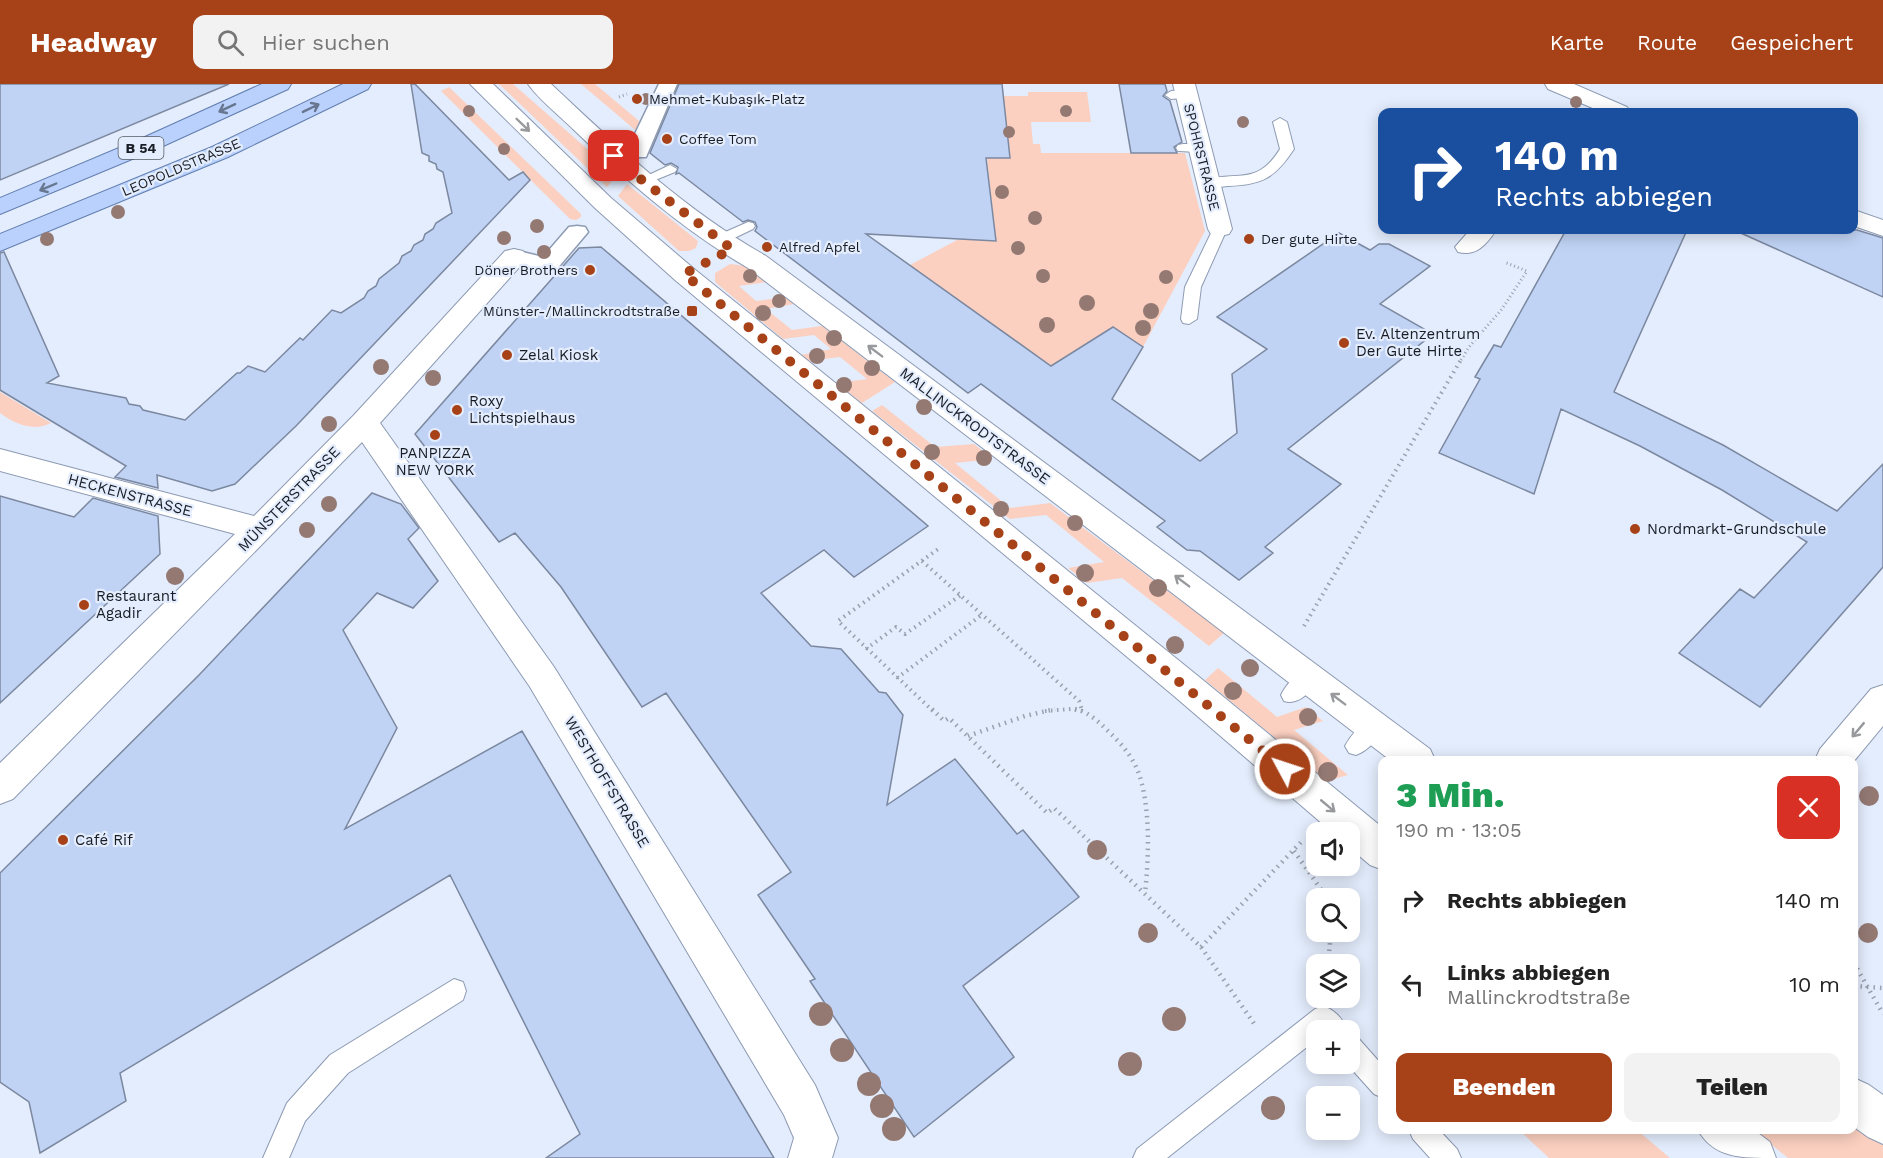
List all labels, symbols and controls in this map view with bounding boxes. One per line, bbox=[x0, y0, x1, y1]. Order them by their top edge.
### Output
search box bbox=[193, 15, 613, 69]
text: Headway bbox=[30, 26, 157, 59]
icon: search bbox=[214, 26, 247, 59]
text: Hier suchen bbox=[262, 30, 390, 55]
text: Karte bbox=[1550, 30, 1604, 55]
text: Route bbox=[1637, 30, 1697, 55]
text: Gespeichert bbox=[1730, 30, 1853, 55]
place label: Mehmet-Kubaşık-Platz bbox=[649, 91, 805, 107]
marker: Mehmet-Kubaşık-Platz bbox=[630, 92, 644, 106]
one-way arrow bbox=[301, 101, 319, 113]
street label: SPOHRSTRASSE bbox=[1181, 102, 1223, 212]
one-way arrow bbox=[218, 103, 236, 115]
one-way arrow bbox=[515, 118, 530, 132]
pin bbox=[588, 130, 639, 181]
place label: Coffee Tom bbox=[679, 131, 757, 147]
text: 140 m bbox=[1495, 131, 1619, 180]
marker: Coffee Tom bbox=[660, 132, 674, 146]
icon: right bbox=[1396, 132, 1474, 210]
street label: LEOPOLDSTRASSE bbox=[119, 135, 243, 199]
road number: B 54 bbox=[118, 137, 164, 159]
icon: arrive bbox=[597, 139, 630, 172]
text: Rechts abbiegen bbox=[1495, 181, 1713, 213]
one-way arrow bbox=[39, 182, 58, 193]
place label: Der gute Hirte bbox=[1261, 231, 1357, 247]
marker: Der gute Hirte bbox=[1242, 232, 1256, 246]
place label: Alfred Apfel bbox=[779, 239, 861, 255]
marker: Alfred Apfel bbox=[760, 240, 774, 254]
place label: Döner Brothers bbox=[474, 262, 578, 278]
marker: Döner Brothers bbox=[583, 263, 597, 277]
place label: Münster-/Mallinckrodtstraße bbox=[483, 303, 680, 319]
marker: Münster-/Mallinckrodtstraße bbox=[685, 304, 699, 318]
place label: Ev. Altenzentrum Der Gute Hirte bbox=[1356, 325, 1480, 360]
marker: Ev. Altenzentrum Der Gute Hirte bbox=[1337, 336, 1351, 350]
one-way arrow bbox=[867, 345, 883, 358]
place label: Zelal Kiosk bbox=[519, 346, 599, 364]
marker: Zelal Kiosk bbox=[500, 348, 514, 362]
street label: MALLINCKRODTSTRASSE bbox=[896, 364, 1054, 488]
place label: Roxy Lichtspielhaus bbox=[469, 392, 575, 427]
marker: Roxy Lichtspielhaus bbox=[450, 403, 464, 417]
marker: PANPIZZA NEW YORK bbox=[428, 428, 442, 442]
street label: MÜNSTERSTRASSE bbox=[234, 443, 344, 555]
place label: PANPIZZA NEW YORK bbox=[396, 444, 474, 479]
street label: HECKENSTRASSE bbox=[66, 470, 194, 520]
place label: Nordmarkt-Grundschule bbox=[1647, 520, 1826, 538]
marker: Nordmarkt-Grundschule bbox=[1628, 522, 1642, 536]
one-way arrow bbox=[1175, 575, 1191, 588]
place label: Restaurant Agadir bbox=[96, 587, 177, 622]
marker: Restaurant Agadir bbox=[77, 598, 91, 612]
one-way arrow bbox=[1330, 693, 1346, 706]
street label: WESTHOFFSTRASSE bbox=[561, 713, 653, 851]
one-way arrow bbox=[1851, 722, 1864, 738]
position arrow bbox=[1253, 737, 1317, 801]
text: 3 Min. bbox=[1396, 774, 1504, 816]
button: close bbox=[1777, 776, 1840, 839]
one-way arrow bbox=[1320, 799, 1335, 813]
text: 190 m · 13:05 bbox=[1396, 818, 1522, 842]
map controls bbox=[1306, 822, 1360, 1140]
button: sound bbox=[1306, 822, 1360, 876]
place label: Café Rif bbox=[75, 831, 133, 849]
marker: Café Rif bbox=[56, 833, 70, 847]
icon: right bbox=[1396, 884, 1429, 917]
button: search bbox=[1306, 888, 1360, 942]
text: Rechts abbiegen bbox=[1447, 888, 1627, 913]
text: 140 m bbox=[1776, 888, 1840, 913]
button: layers bbox=[1306, 954, 1360, 1008]
text: Links abbiegen bbox=[1447, 960, 1610, 985]
icon: left bbox=[1396, 968, 1429, 1001]
text: 10 m bbox=[1789, 972, 1840, 997]
text: Mallinckrodtstraße bbox=[1447, 985, 1631, 1009]
button: + bbox=[1306, 1020, 1360, 1074]
button: Beenden bbox=[1396, 1053, 1612, 1122]
button: Teilen bbox=[1624, 1053, 1840, 1122]
button: − bbox=[1306, 1086, 1360, 1140]

